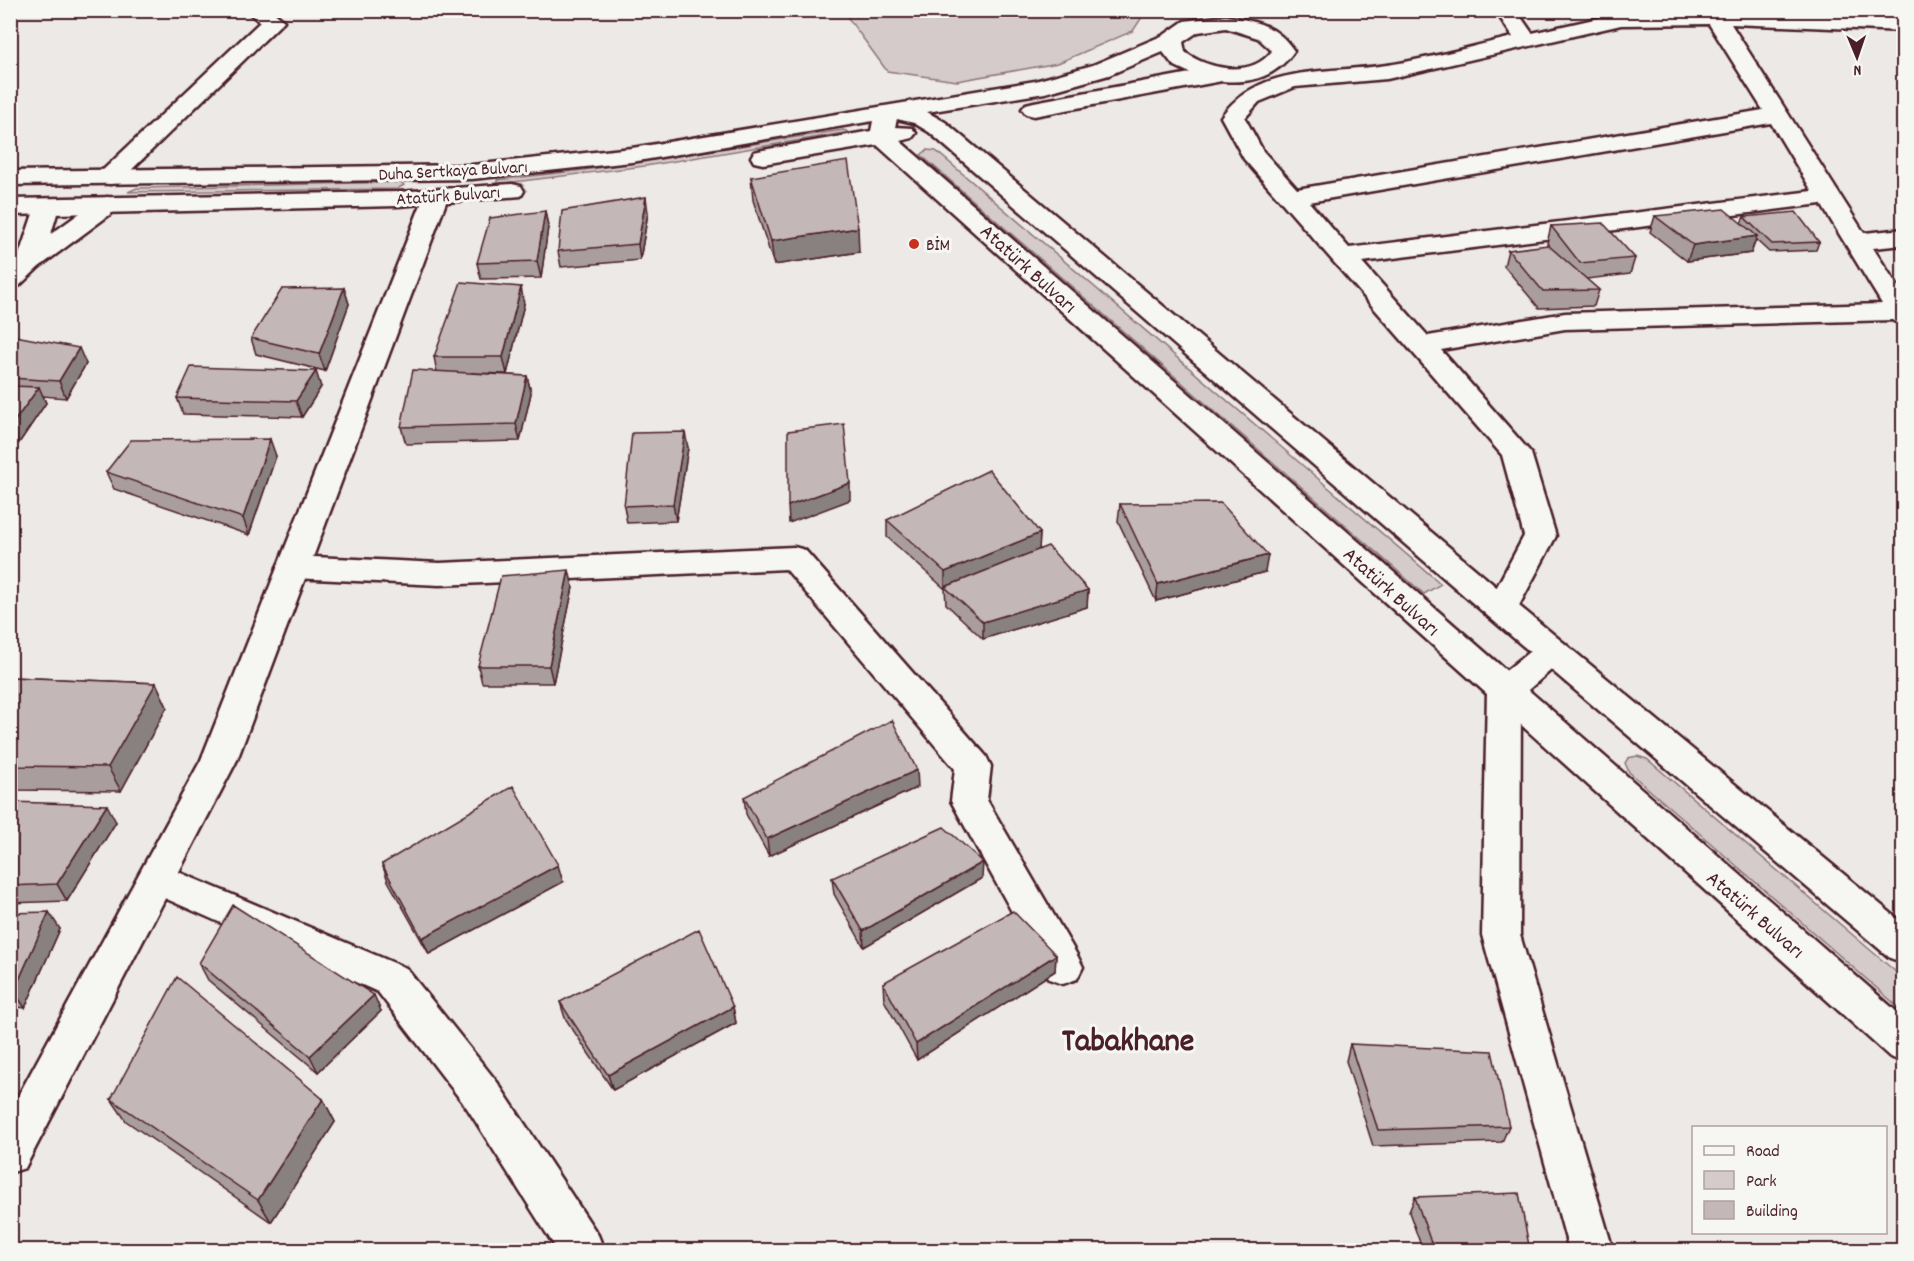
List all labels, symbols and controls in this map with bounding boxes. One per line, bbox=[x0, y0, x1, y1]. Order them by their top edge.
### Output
north arrow bbox=[1827, 27, 1887, 87]
text: N bbox=[1853, 58, 1862, 81]
street label: Duha Sertkaya Bulvarı bbox=[378, 156, 528, 189]
street label: Atatürk Bulvarı bbox=[395, 181, 501, 214]
street label: Atatürk Bulvarı bbox=[972, 218, 1082, 322]
place label: BİM bbox=[926, 234, 950, 259]
marker: BİM bbox=[907, 237, 921, 251]
street label: Atatürk Bulvarı bbox=[1335, 541, 1445, 645]
street label: Atatürk Bulvarı bbox=[1698, 865, 1810, 967]
district label: Tabakhane bbox=[1062, 1020, 1194, 1067]
legend bbox=[1692, 1126, 1887, 1234]
text: Road bbox=[1746, 1140, 1780, 1165]
text: Park bbox=[1746, 1170, 1777, 1195]
text: Building bbox=[1746, 1200, 1798, 1225]

